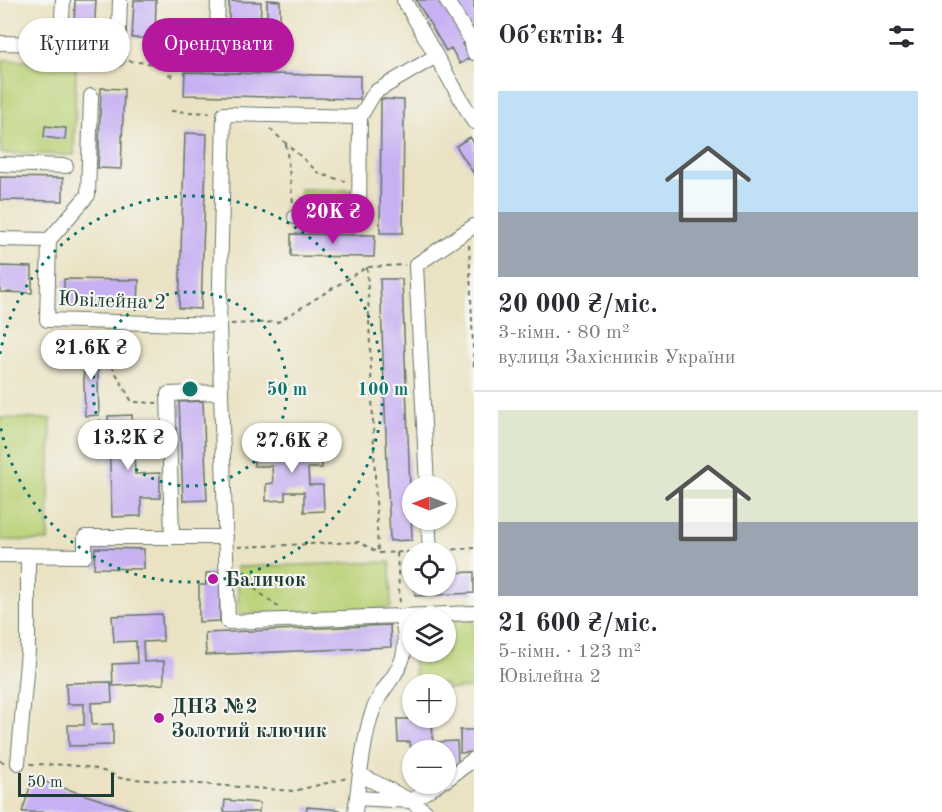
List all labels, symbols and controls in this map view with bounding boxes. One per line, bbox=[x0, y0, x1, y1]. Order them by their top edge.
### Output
chip: Купити bbox=[18, 18, 130, 72]
chip: Орендувати bbox=[142, 18, 294, 72]
icon: filters bbox=[885, 20, 918, 53]
text: Об’єктів: 4 bbox=[498, 23, 625, 49]
icon: home bbox=[654, 130, 762, 238]
pin: 20K ₴ bbox=[291, 194, 375, 245]
text: 20K ₴ bbox=[305, 203, 361, 223]
street label: Ювілейна 2 bbox=[57, 289, 166, 314]
text: 20 000 ₴/міс. bbox=[498, 292, 658, 318]
text: 3-кімн. · 80 m² bbox=[498, 323, 630, 343]
pin: 21.6K ₴ bbox=[36, 330, 146, 381]
text: 21.6K ₴ bbox=[55, 339, 127, 359]
text: вулиця Захісників України bbox=[498, 348, 735, 368]
centre of rings bbox=[180, 379, 200, 399]
text: 50 m bbox=[267, 381, 307, 399]
text: 100 m bbox=[358, 381, 408, 399]
pin: 13.2K ₴ bbox=[73, 420, 183, 471]
pin: 27.6K ₴ bbox=[237, 423, 347, 474]
text: 13.2K ₴ bbox=[92, 429, 164, 449]
text: 27.6K ₴ bbox=[256, 432, 328, 452]
icon: home bbox=[654, 449, 762, 557]
north arrow bbox=[402, 476, 456, 530]
map controls bbox=[402, 476, 456, 794]
button: locate bbox=[402, 542, 456, 596]
place label: Баличок bbox=[225, 570, 306, 591]
marker: Баличок bbox=[206, 572, 220, 586]
button: layers bbox=[402, 608, 456, 662]
text: 21 600 ₴/міс. bbox=[498, 611, 658, 637]
text: 5-кімн. · 123 m² bbox=[498, 642, 641, 662]
text: Ювілейна 2 bbox=[498, 667, 601, 687]
button: + bbox=[402, 674, 456, 728]
place label: ДНЗ №2 Золотий ключик bbox=[171, 697, 327, 742]
marker: ДНЗ №2 Золотий ключик bbox=[152, 711, 166, 725]
button: − bbox=[402, 740, 456, 794]
scale bar bbox=[18, 770, 114, 798]
text: 50 m bbox=[27, 775, 63, 791]

